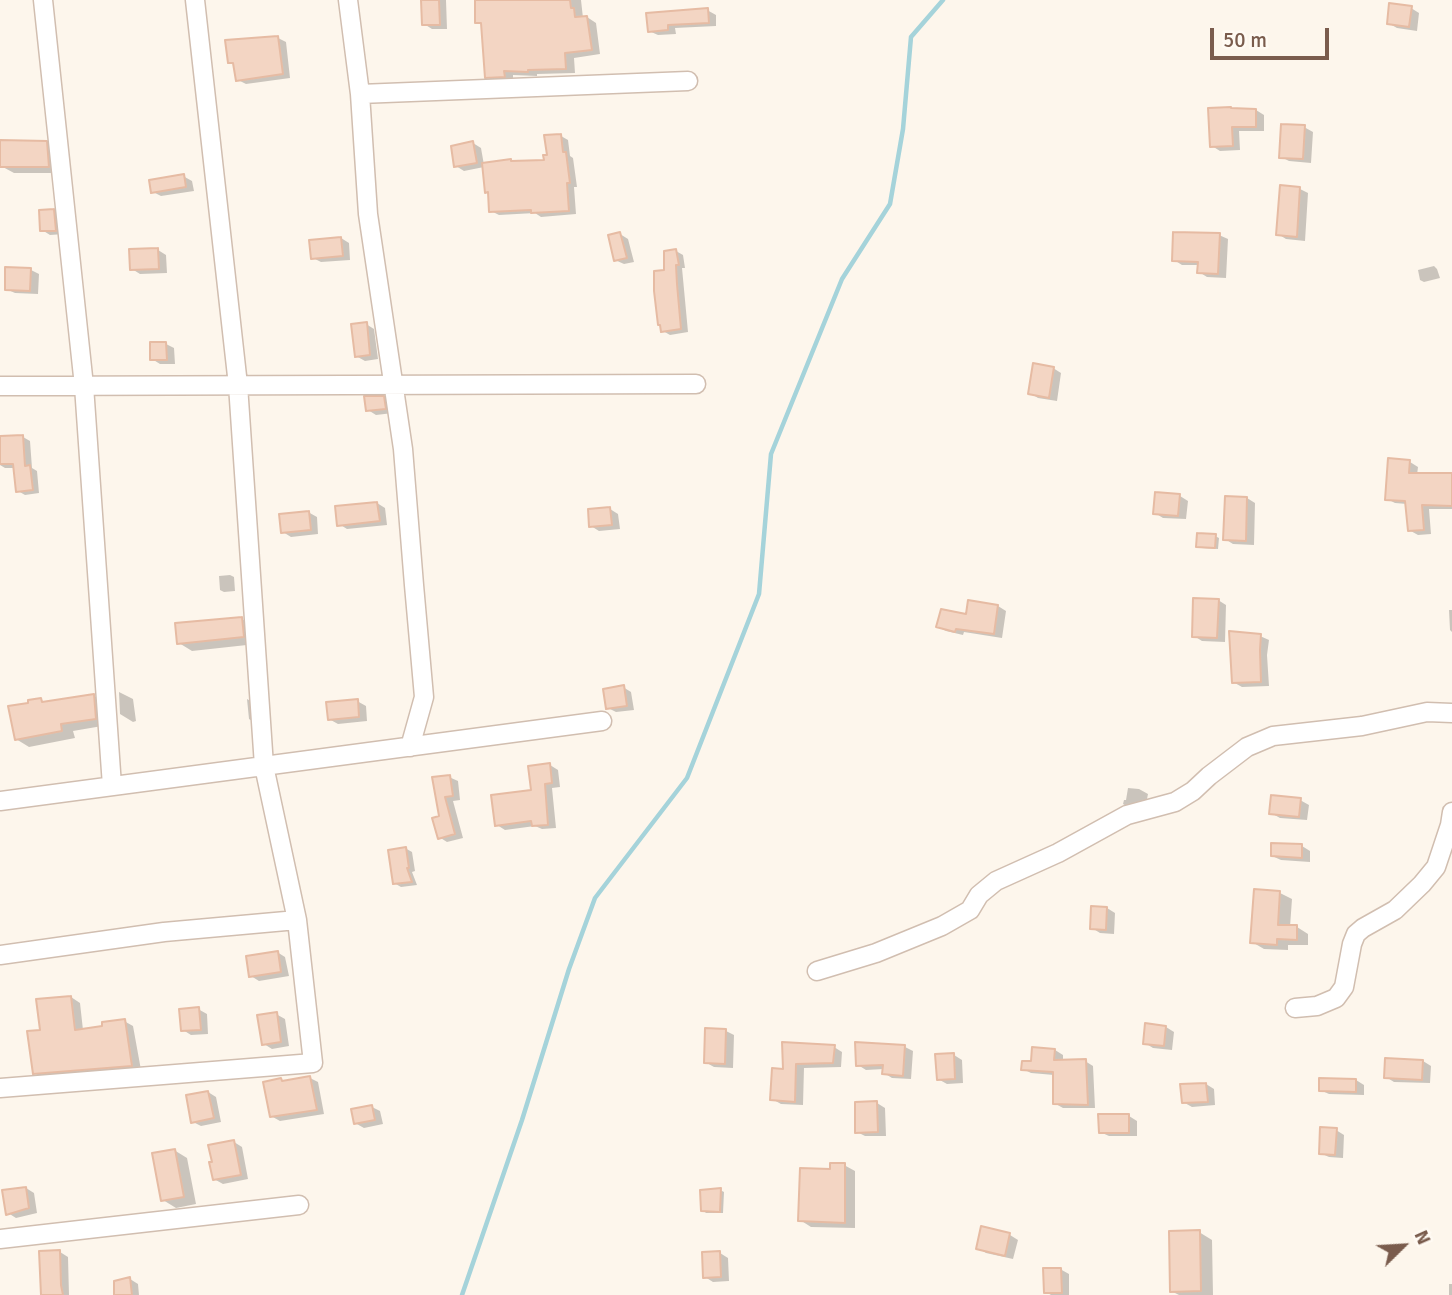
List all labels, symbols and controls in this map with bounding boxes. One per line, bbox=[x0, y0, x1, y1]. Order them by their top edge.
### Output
scale bar bbox=[1214, 14, 1333, 58]
text: 50 m bbox=[1223, 27, 1267, 53]
north arrow bbox=[1368, 1211, 1438, 1281]
text: N bbox=[1409, 1227, 1436, 1248]

